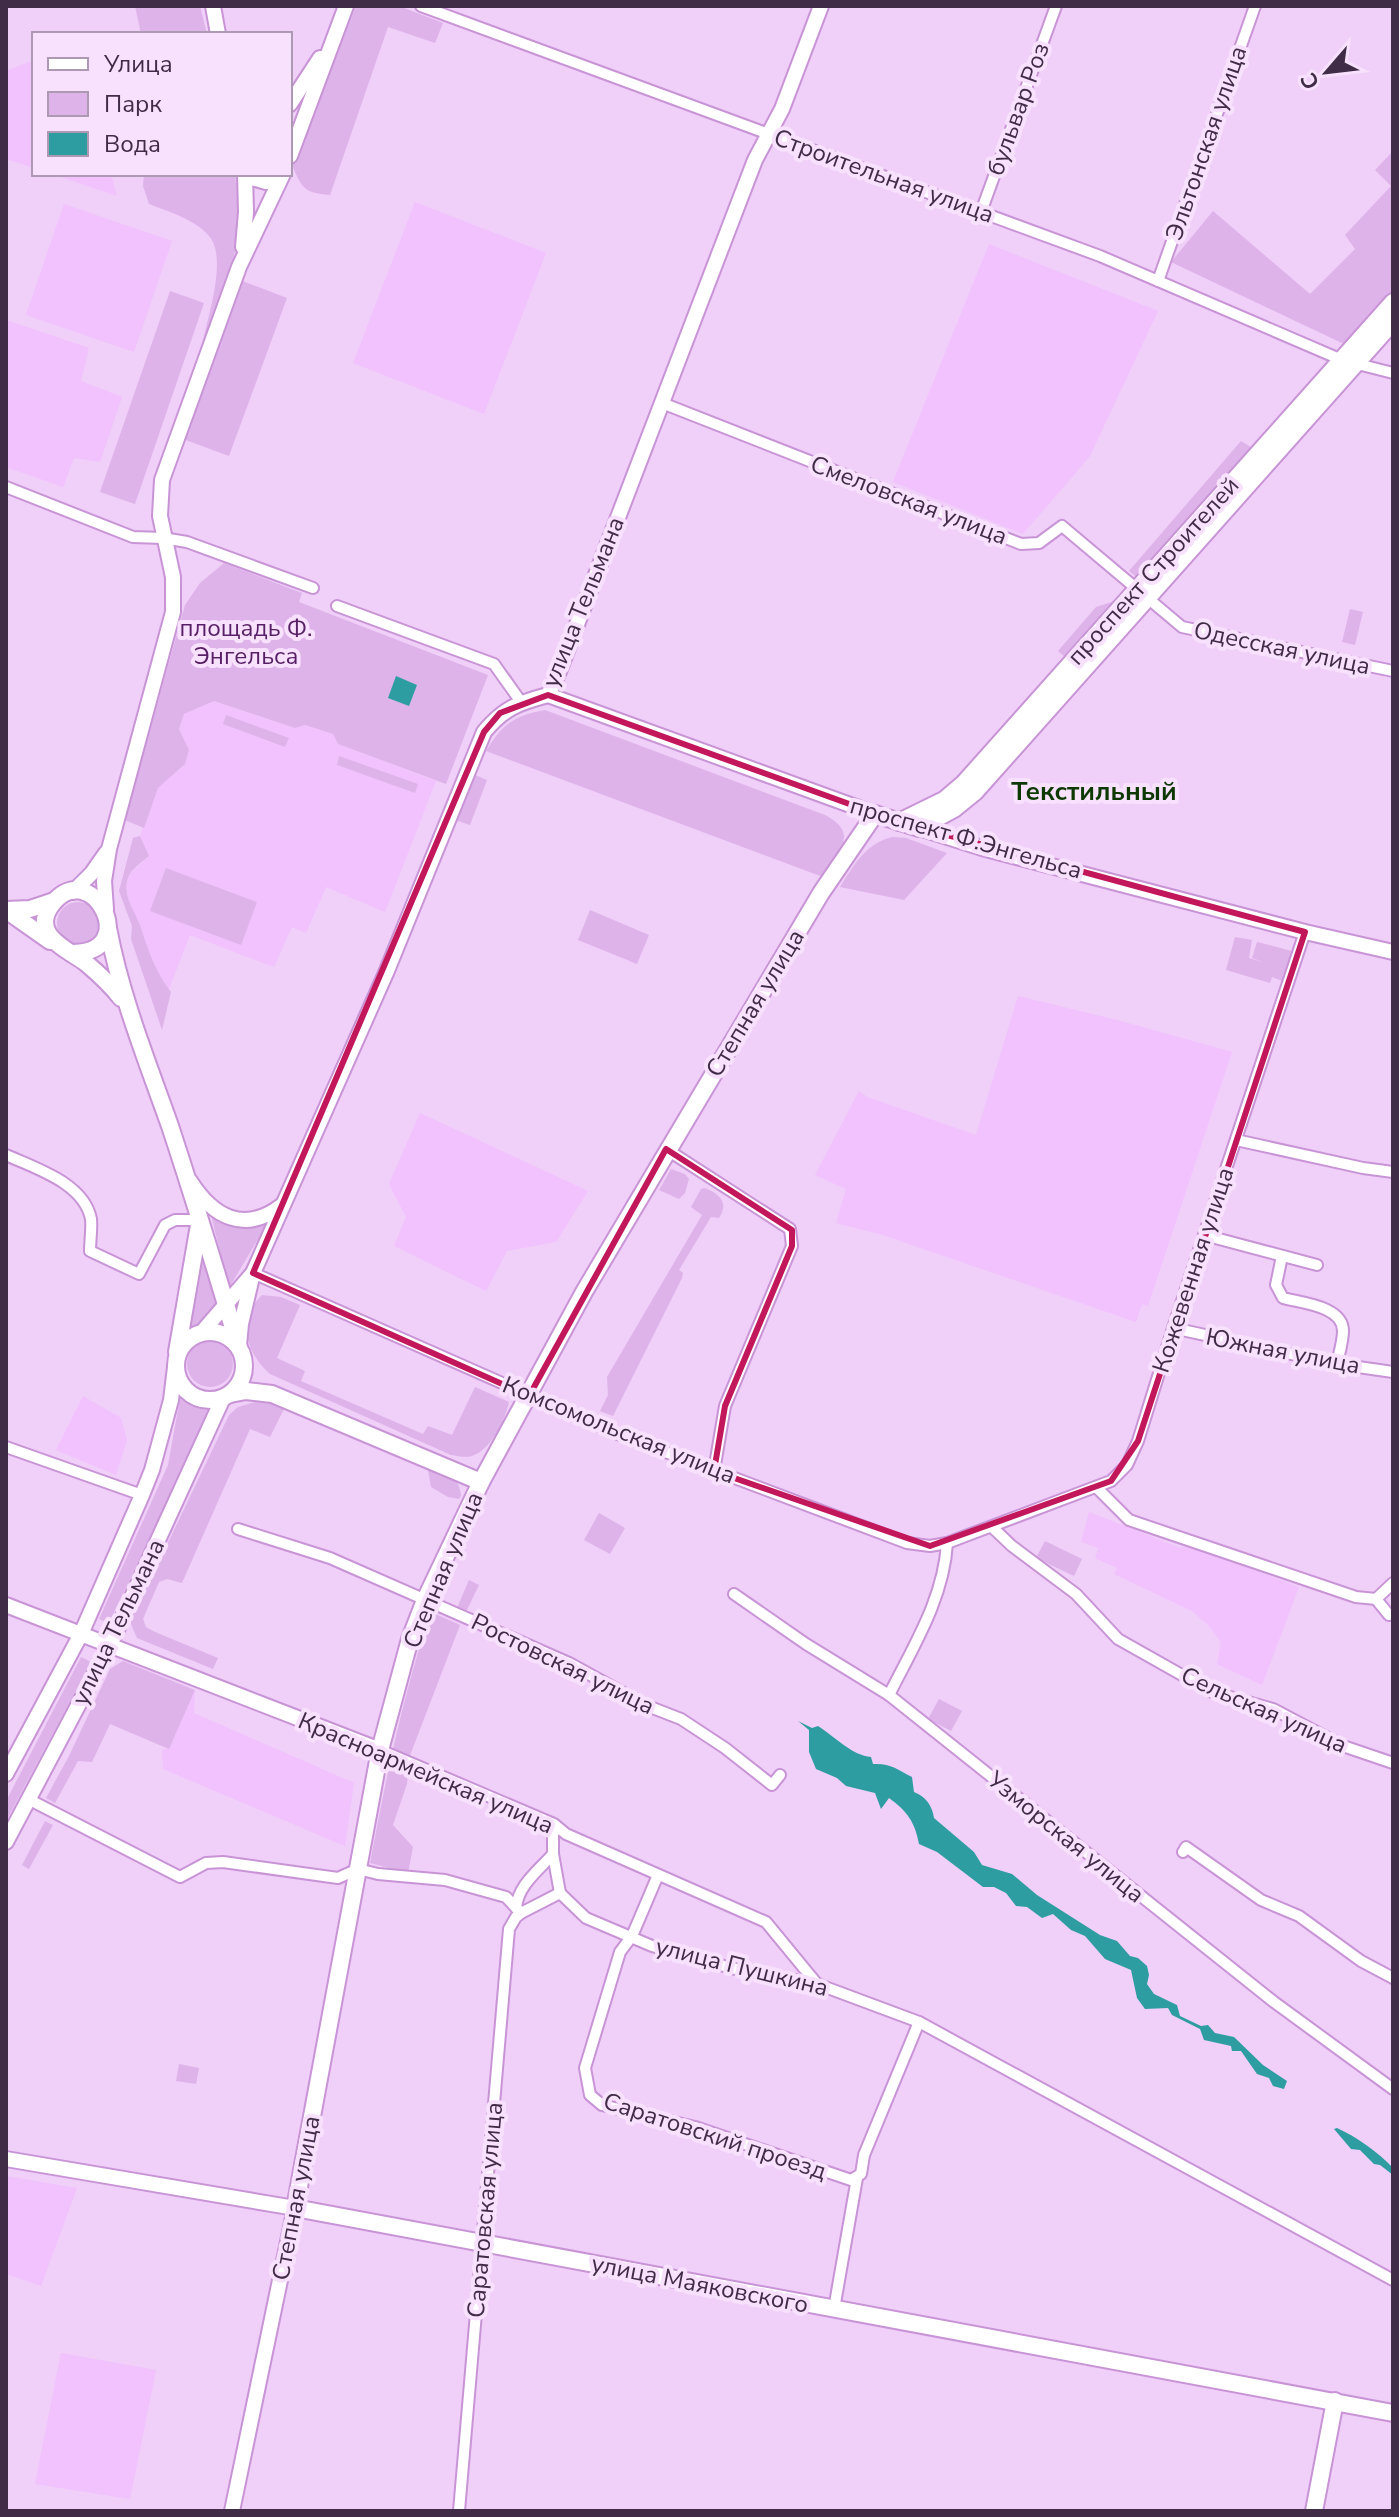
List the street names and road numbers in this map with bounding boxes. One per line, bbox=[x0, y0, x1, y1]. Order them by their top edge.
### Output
street label: бульвар Роз bbox=[979, 38, 1057, 180]
street label: Эльтонская улица bbox=[1158, 42, 1254, 244]
street label: Строительная улица bbox=[770, 121, 998, 231]
street label: Смеловская улица bbox=[806, 448, 1012, 552]
street label: проспект Строителей bbox=[1060, 470, 1246, 672]
street label: улица Тельмана bbox=[534, 512, 632, 692]
street label: Одесская улица bbox=[1191, 614, 1373, 682]
street label: проспект Ф.Энгельса bbox=[846, 790, 1086, 886]
street label: Степная улица bbox=[698, 923, 812, 1083]
street label: Кожевенная улица bbox=[1145, 1163, 1241, 1377]
street label: Южная улица bbox=[1203, 1320, 1363, 1382]
street label: Комсомольская улица bbox=[498, 1369, 740, 1491]
street label: Степная улица bbox=[396, 1487, 490, 1653]
street label: улица Тельмана bbox=[64, 1534, 172, 1710]
street label: Ростовская улица bbox=[466, 1606, 660, 1722]
street label: Сельская улица bbox=[1176, 1659, 1352, 1761]
street label: Красноармейская улица bbox=[293, 1705, 559, 1841]
street label: Узморская улица bbox=[980, 1763, 1151, 1910]
street label: улица Пушкина bbox=[652, 1930, 832, 2004]
street label: Саратовский проезд bbox=[599, 2085, 831, 2187]
street label: Саратовская улица bbox=[460, 2101, 510, 2319]
street label: Степная улица bbox=[264, 2113, 328, 2283]
street label: улица Маяковского bbox=[589, 2247, 811, 2321]

